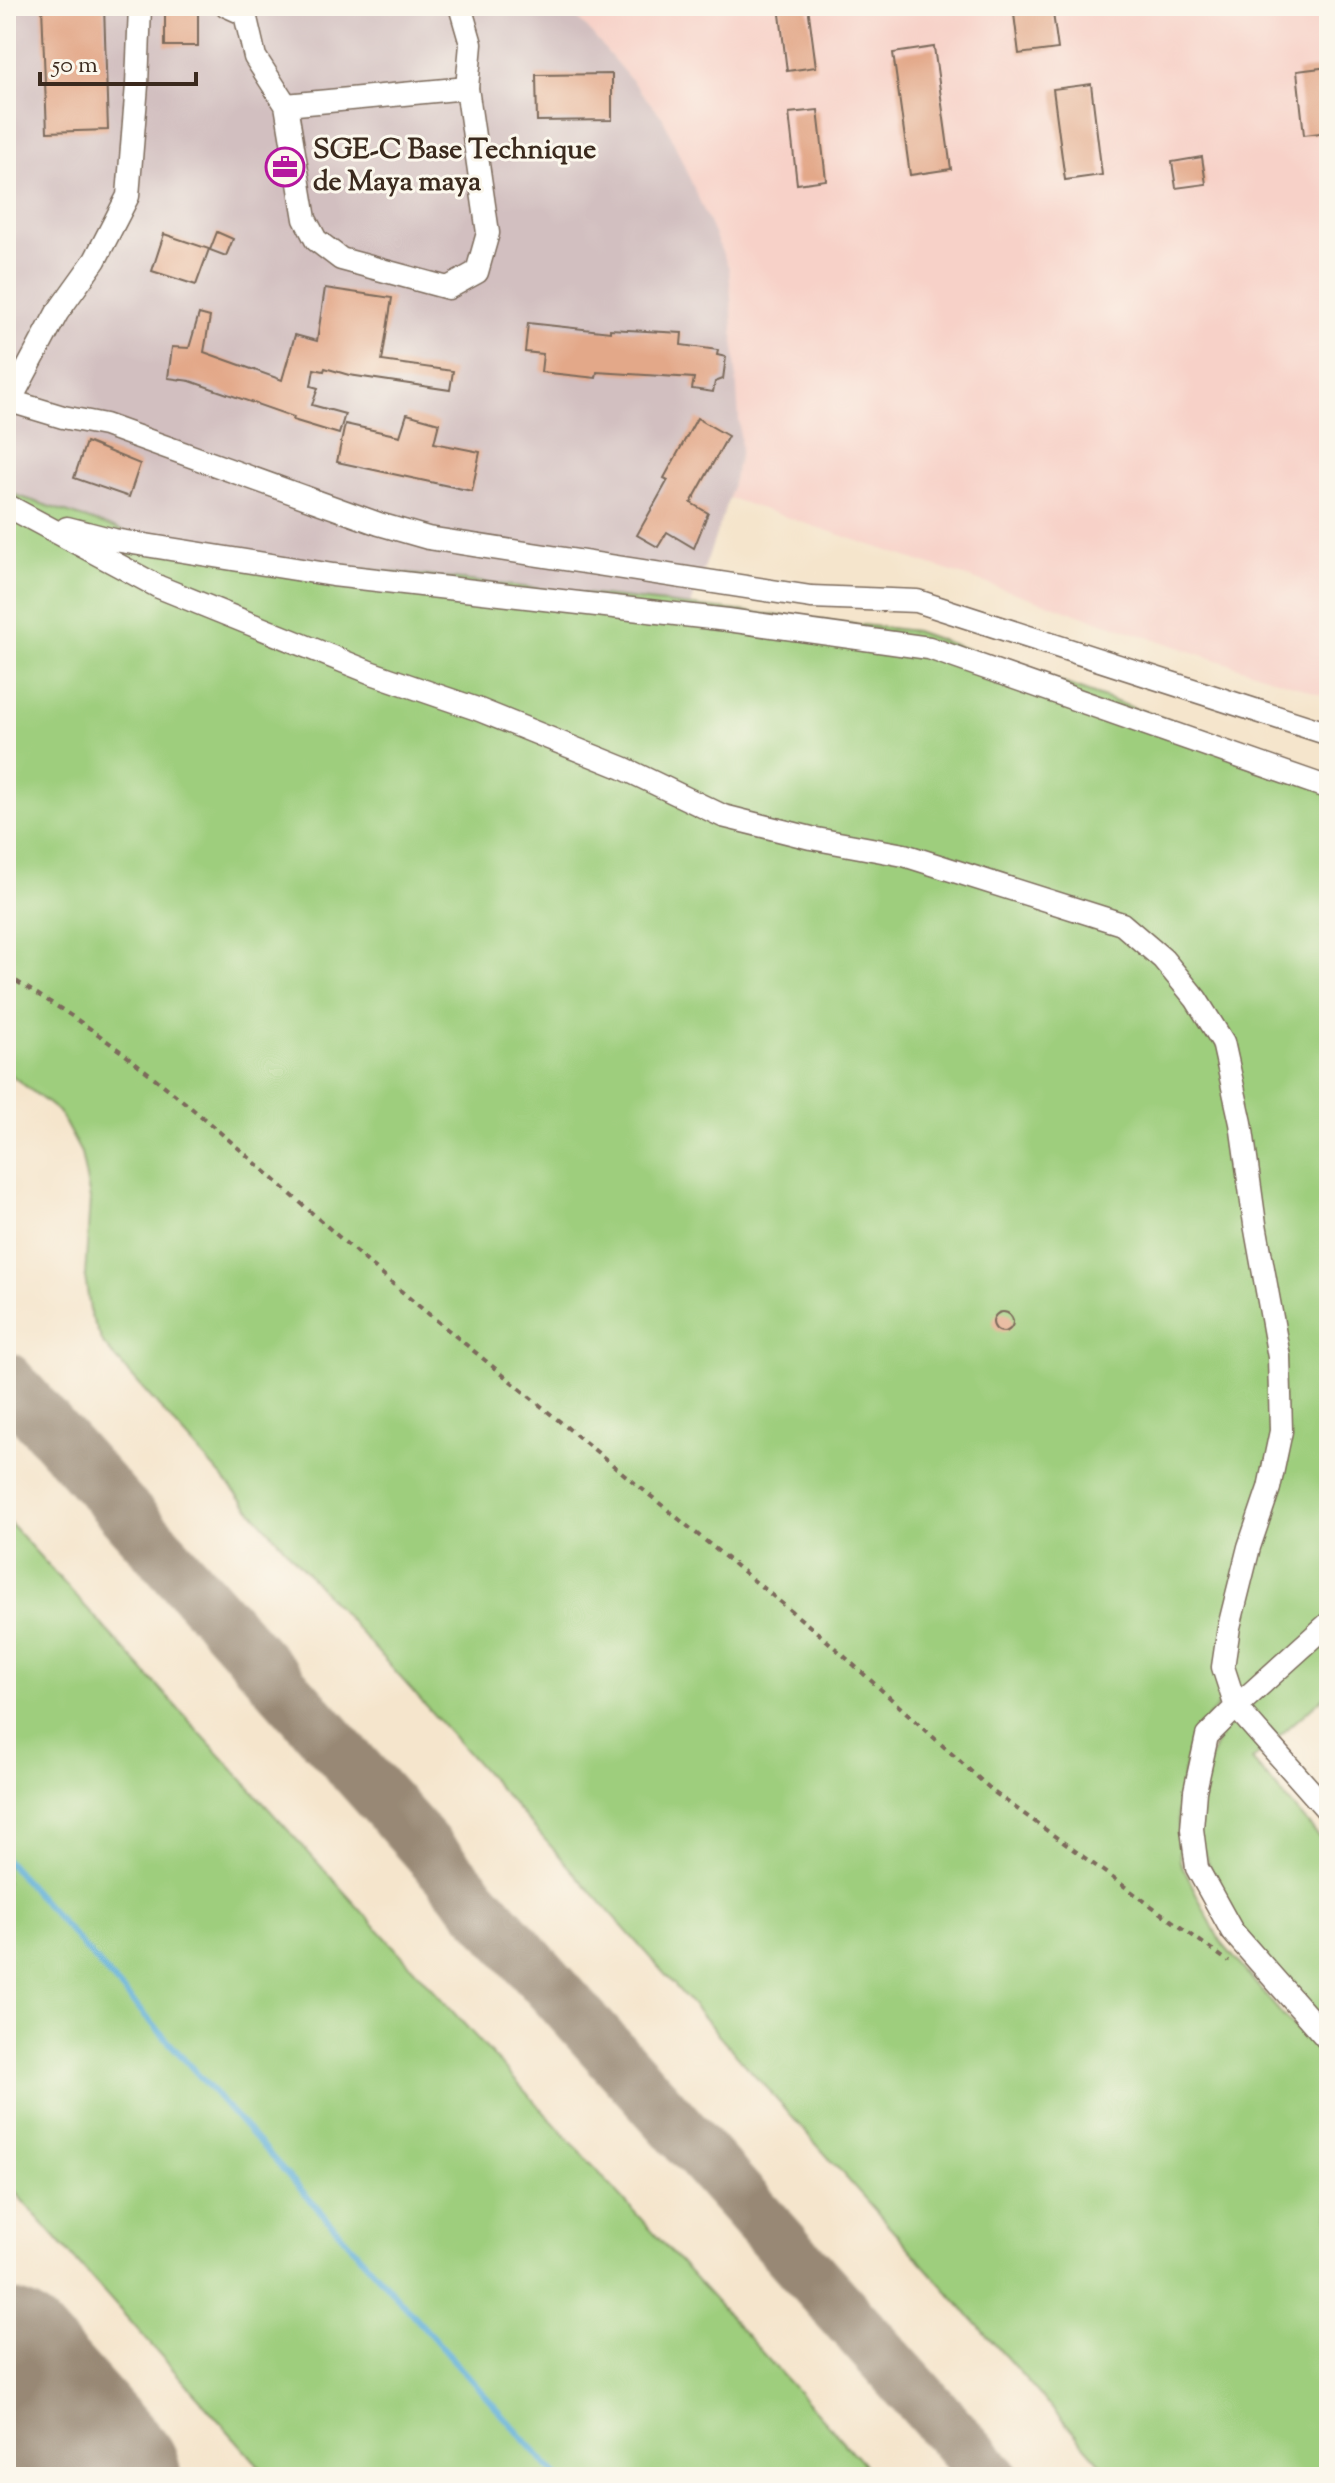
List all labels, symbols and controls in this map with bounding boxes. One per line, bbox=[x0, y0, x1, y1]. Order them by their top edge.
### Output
scale bar bbox=[40, 36, 196, 86]
text: 50 m bbox=[50, 49, 98, 83]
place label: SGE-C Base Technique de Maya maya bbox=[313, 131, 596, 203]
office icon: SGE-C Base Technique de Maya maya bbox=[264, 146, 306, 188]

